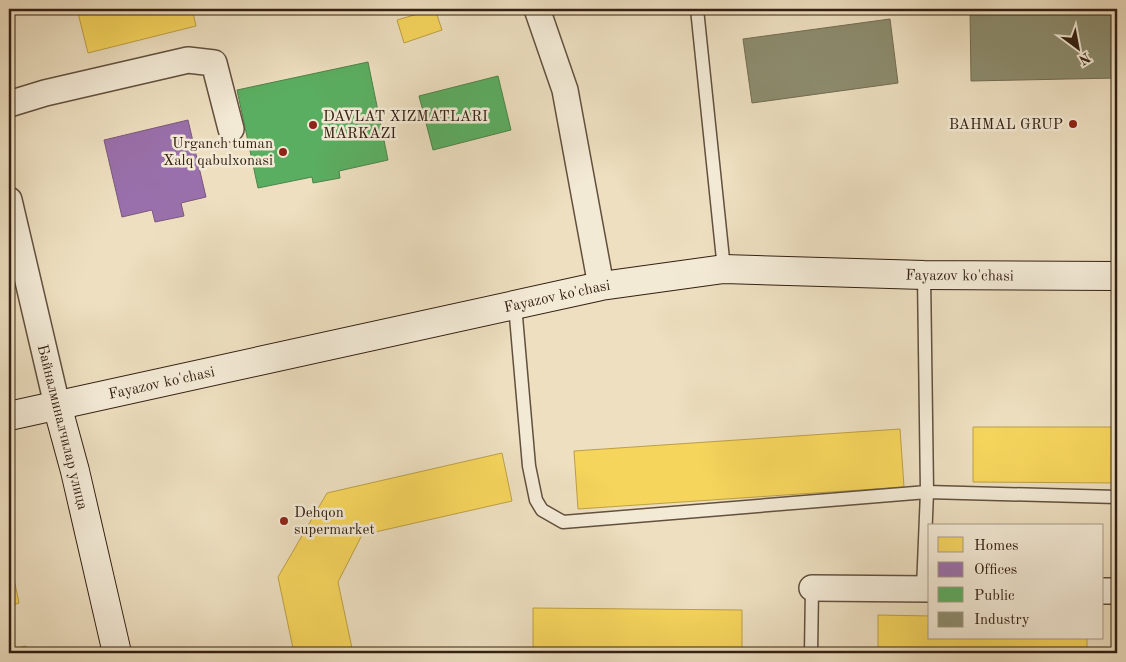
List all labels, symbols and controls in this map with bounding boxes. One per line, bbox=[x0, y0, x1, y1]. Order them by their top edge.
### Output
north arrow bbox=[1054, 22, 1104, 72]
text: N bbox=[1076, 49, 1093, 67]
place label: DAVLAT XIZMATLARI MARKAZI bbox=[323, 110, 488, 142]
place label: BAHMAL GRUP bbox=[949, 118, 1063, 133]
marker: BAHMAL GRUP bbox=[1067, 118, 1079, 130]
marker: DAVLAT XIZMATLARI MARKAZI bbox=[307, 119, 319, 131]
place label: Urganch tuman Xalq qabulxonasi bbox=[163, 137, 273, 169]
marker: Urganch tuman Xalq qabulxonasi bbox=[277, 146, 289, 158]
street label: Fayazov ko'chasi bbox=[905, 268, 1014, 284]
street label: Fayazov ko'chasi bbox=[503, 279, 611, 316]
street label: Байналминалчилар улица bbox=[34, 343, 90, 512]
street label: Fayazov ko'chasi bbox=[107, 365, 216, 403]
place label: Dehqon supermarket bbox=[294, 506, 375, 538]
marker: Dehqon supermarket bbox=[278, 515, 290, 527]
legend bbox=[928, 524, 1104, 640]
text: Homes bbox=[974, 539, 1019, 554]
text: Offices bbox=[974, 563, 1017, 578]
text: Public bbox=[974, 589, 1015, 604]
text: Industry bbox=[974, 613, 1030, 628]

